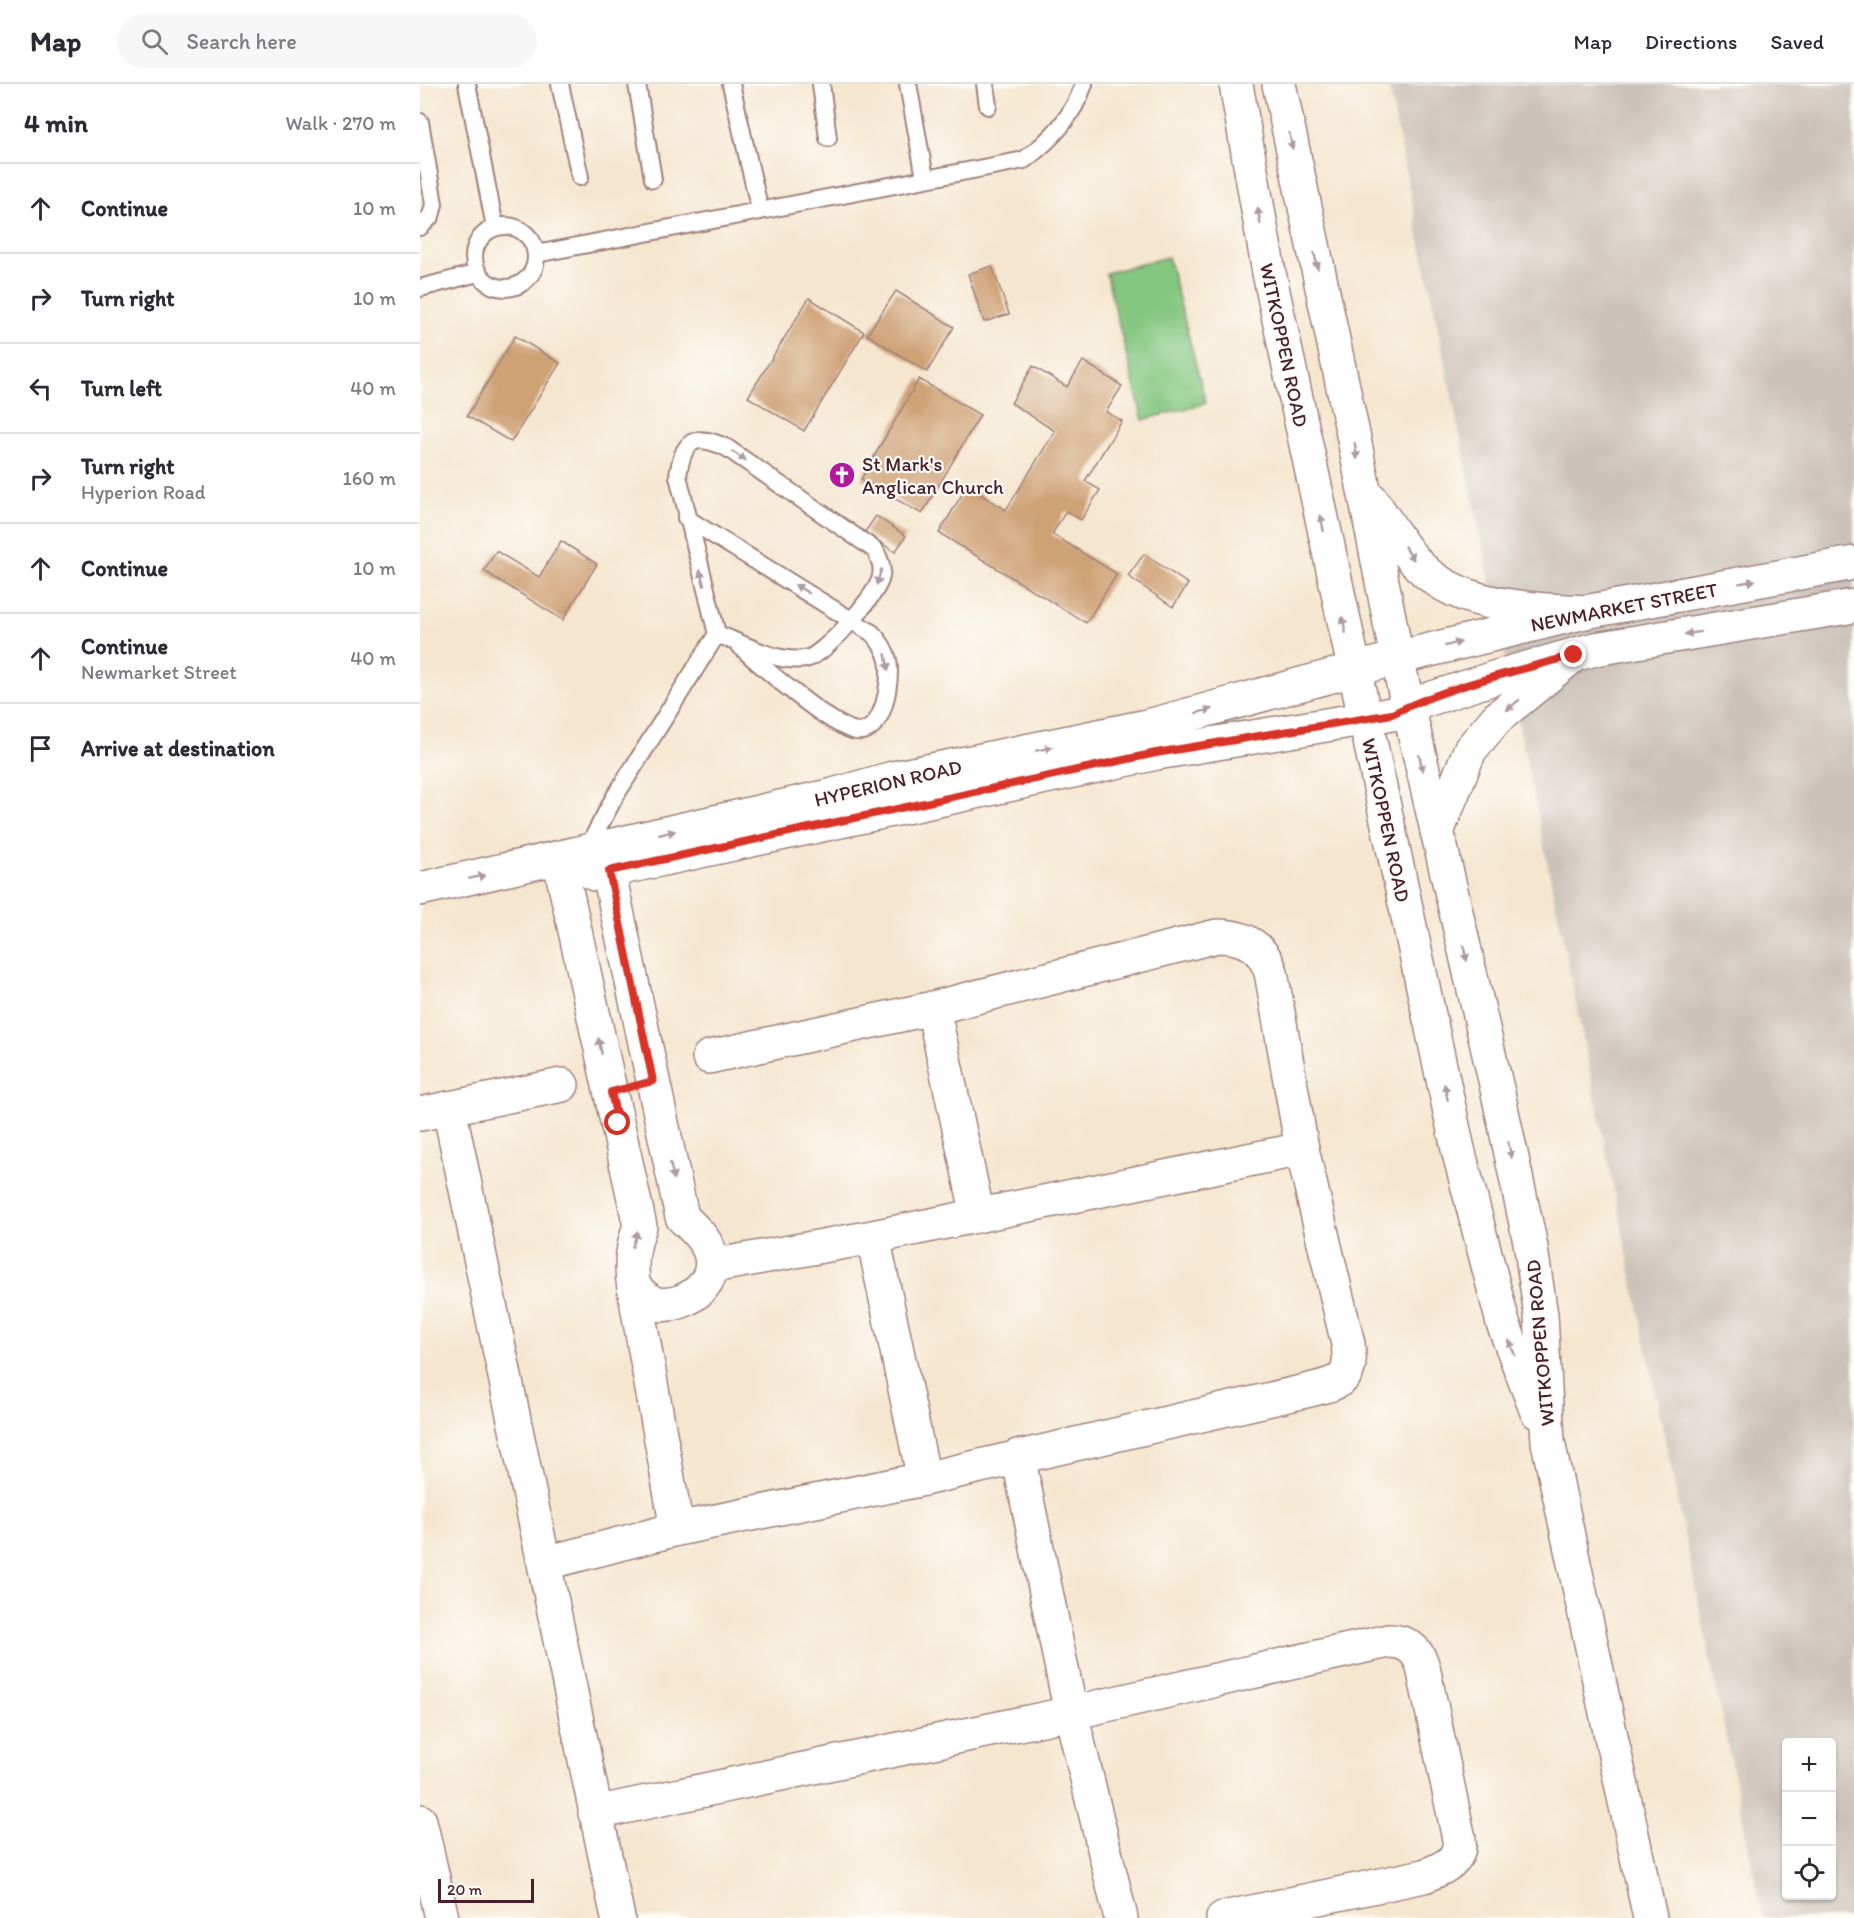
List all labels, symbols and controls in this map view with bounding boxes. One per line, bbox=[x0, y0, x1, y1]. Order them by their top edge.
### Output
search box bbox=[117, 14, 537, 68]
text: Map bbox=[30, 24, 81, 58]
icon: search bbox=[138, 25, 171, 58]
text: Search here bbox=[186, 28, 297, 55]
text: Map bbox=[1574, 29, 1612, 54]
text: Directions bbox=[1645, 29, 1737, 54]
text: Saved bbox=[1770, 29, 1824, 54]
text: 4 min bbox=[24, 107, 88, 139]
text: Walk · 270 m bbox=[285, 111, 396, 135]
one-way arrow bbox=[1287, 132, 1296, 151]
icon: ahead bbox=[24, 192, 57, 225]
text: Continue bbox=[81, 195, 168, 222]
text: 10 m bbox=[353, 196, 396, 220]
one-way arrow bbox=[1254, 206, 1263, 225]
one-way arrow bbox=[1312, 251, 1321, 270]
street label: WITKOPPEN ROAD bbox=[1255, 261, 1313, 429]
icon: right bbox=[24, 282, 57, 315]
text: Turn right bbox=[81, 285, 175, 312]
text: 10 m bbox=[353, 286, 396, 310]
icon: left bbox=[24, 372, 57, 405]
text: Turn left bbox=[81, 375, 162, 402]
text: 40 m bbox=[350, 376, 396, 400]
one-way arrow bbox=[1352, 442, 1361, 461]
one-way arrow bbox=[730, 450, 746, 462]
place label: St Mark's Anglican Church bbox=[862, 452, 1004, 499]
text: Turn right bbox=[81, 453, 175, 480]
church icon: St Mark's Anglican Church bbox=[827, 460, 857, 490]
icon: right bbox=[24, 462, 57, 495]
text: 160 m bbox=[343, 466, 396, 490]
text: Hyperion Road bbox=[81, 480, 205, 504]
one-way arrow bbox=[1317, 514, 1326, 533]
one-way arrow bbox=[1403, 544, 1415, 560]
icon: ahead bbox=[24, 552, 57, 585]
text: Continue bbox=[81, 555, 168, 582]
text: 10 m bbox=[353, 556, 396, 580]
one-way arrow bbox=[874, 568, 883, 586]
one-way arrow bbox=[696, 569, 706, 587]
street label: NEWMARKET STREET bbox=[1529, 577, 1719, 637]
one-way arrow bbox=[1738, 578, 1757, 587]
one-way arrow bbox=[794, 583, 810, 594]
one-way arrow bbox=[1339, 616, 1349, 635]
one-way arrow bbox=[1683, 629, 1702, 638]
text: Continue bbox=[81, 633, 168, 660]
one-way arrow bbox=[1444, 639, 1463, 649]
route end bbox=[1560, 641, 1586, 667]
icon: ahead bbox=[24, 642, 57, 675]
text: 40 m bbox=[350, 646, 396, 670]
one-way arrow bbox=[883, 653, 892, 672]
text: Newmarket Street bbox=[81, 660, 237, 684]
one-way arrow bbox=[1505, 699, 1520, 711]
one-way arrow bbox=[1195, 706, 1213, 715]
icon: arrive bbox=[24, 732, 57, 765]
text: Arrive at destination bbox=[81, 735, 275, 762]
street label: WITKOPPEN ROAD bbox=[1357, 736, 1415, 904]
one-way arrow bbox=[1035, 743, 1053, 753]
street label: HYPERION ROAD bbox=[812, 754, 964, 812]
one-way arrow bbox=[1417, 754, 1427, 772]
one-way arrow bbox=[658, 828, 677, 838]
one-way arrow bbox=[468, 871, 486, 881]
one-way arrow bbox=[1461, 944, 1471, 962]
one-way arrow bbox=[595, 1036, 605, 1055]
one-way arrow bbox=[1440, 1083, 1450, 1101]
route start bbox=[604, 1109, 630, 1135]
one-way arrow bbox=[1506, 1141, 1515, 1160]
one-way arrow bbox=[668, 1162, 677, 1181]
one-way arrow bbox=[631, 1230, 641, 1248]
street label: WITKOPPEN ROAD bbox=[1521, 1259, 1559, 1427]
one-way arrow bbox=[1507, 1339, 1516, 1357]
map controls bbox=[1782, 1738, 1836, 1900]
button: + bbox=[1782, 1738, 1836, 1792]
button: − bbox=[1782, 1792, 1836, 1846]
button: locate bbox=[1782, 1846, 1836, 1900]
scale bar bbox=[438, 1876, 534, 1904]
text: 20 m bbox=[447, 1880, 482, 1899]

